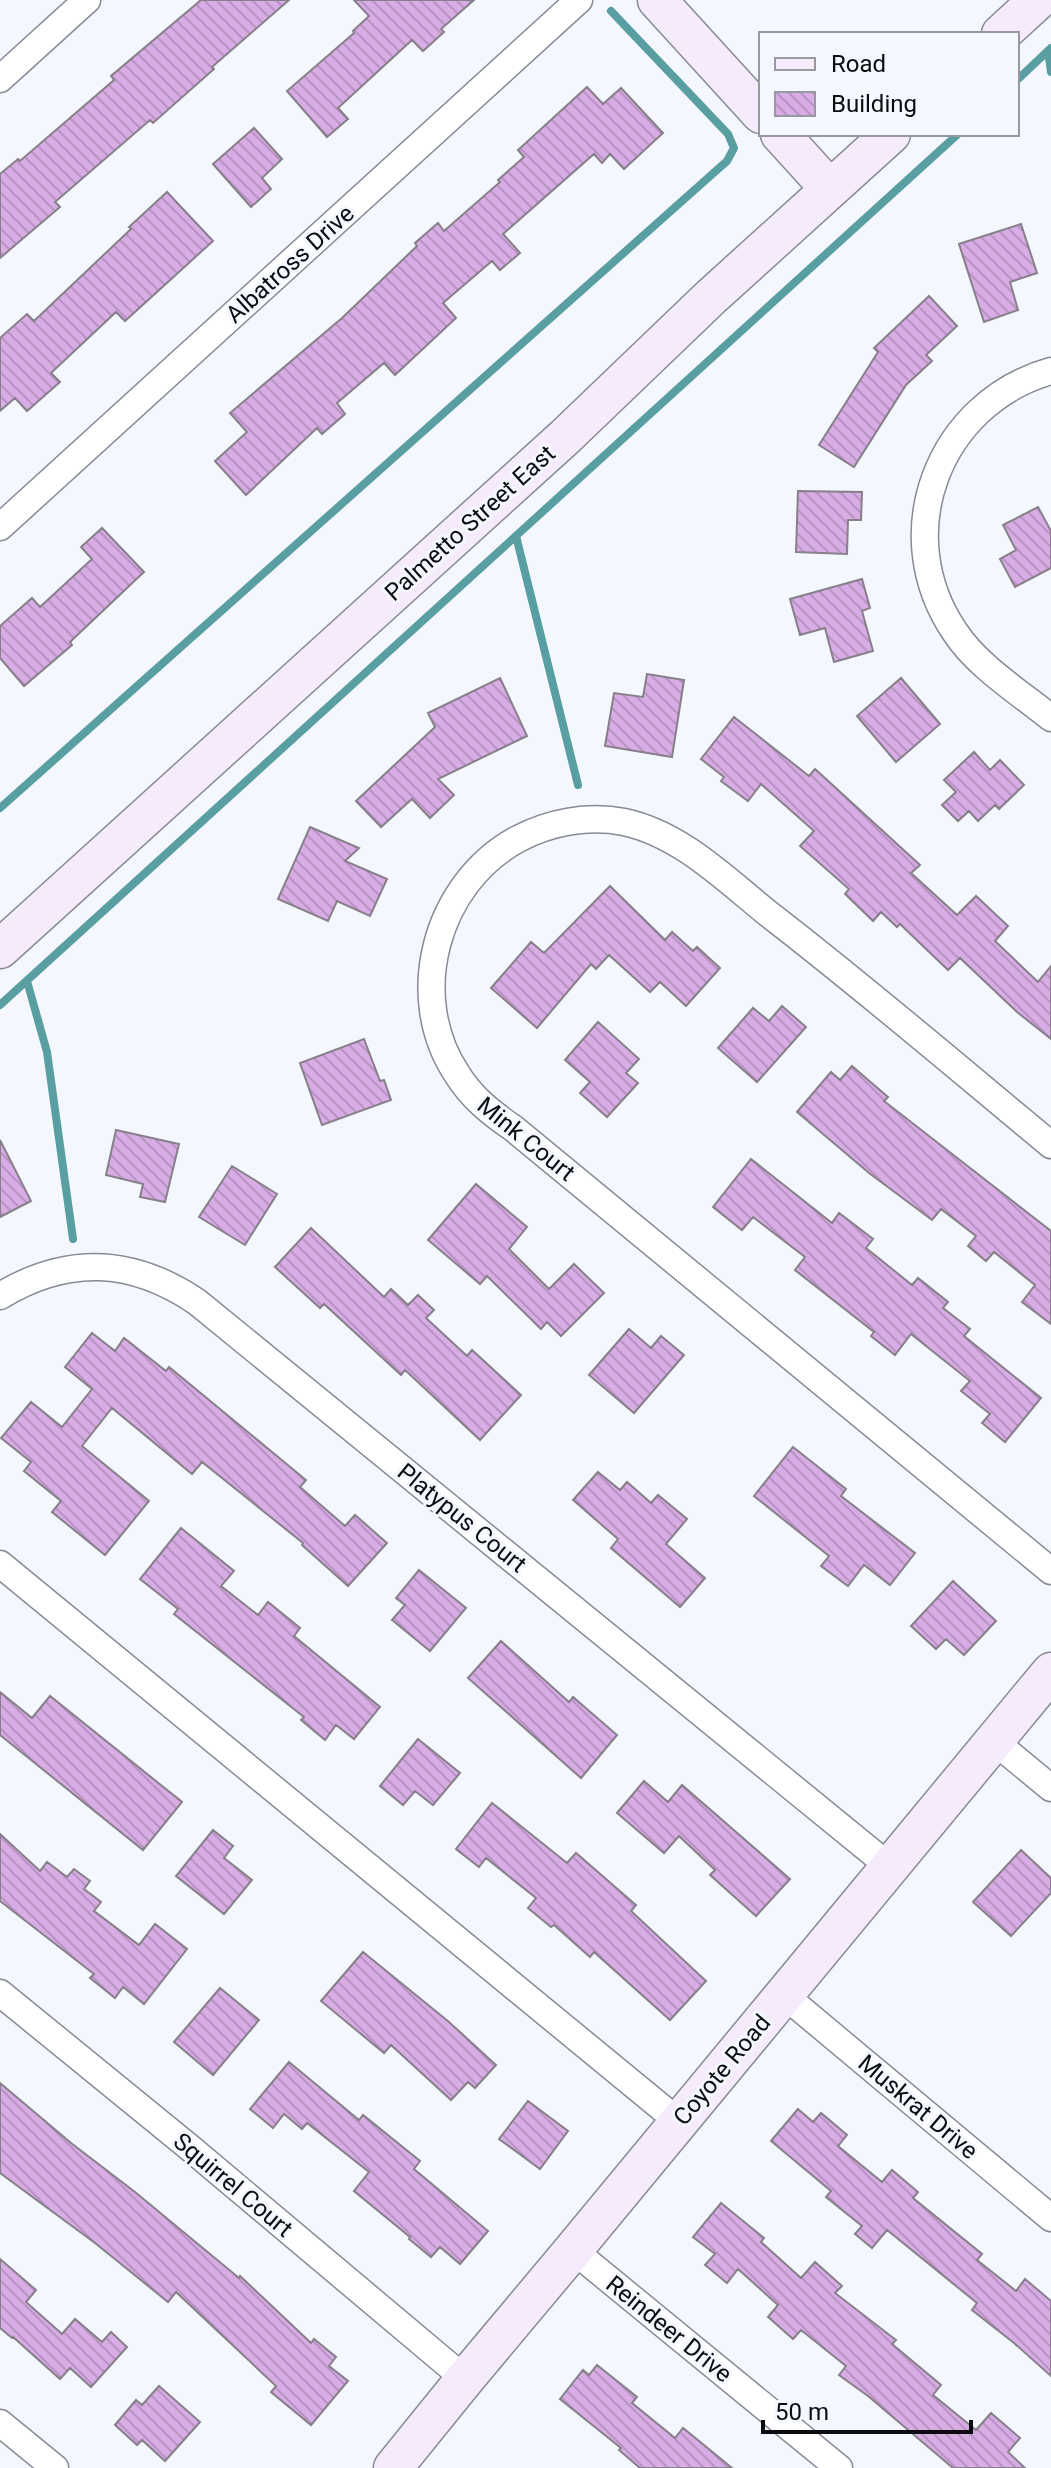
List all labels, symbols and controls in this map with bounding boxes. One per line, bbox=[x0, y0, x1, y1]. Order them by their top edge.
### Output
legend bbox=[759, 32, 1019, 136]
text: Road bbox=[831, 50, 886, 78]
text: Building bbox=[831, 90, 917, 118]
street label: Albatross Drive bbox=[220, 199, 360, 329]
street label: Palmetto Street East bbox=[379, 439, 561, 607]
street label: Mink Court bbox=[472, 1091, 580, 1187]
street label: Platypus Court bbox=[392, 1458, 532, 1578]
street label: Coyote Road bbox=[668, 2009, 776, 2131]
street label: Muskrat Drive bbox=[853, 2049, 983, 2165]
street label: Squirrel Court bbox=[168, 2127, 298, 2243]
street label: Reindeer Drive bbox=[601, 2270, 737, 2388]
scale bar bbox=[763, 2384, 971, 2434]
text: 50 m bbox=[775, 2398, 829, 2426]

